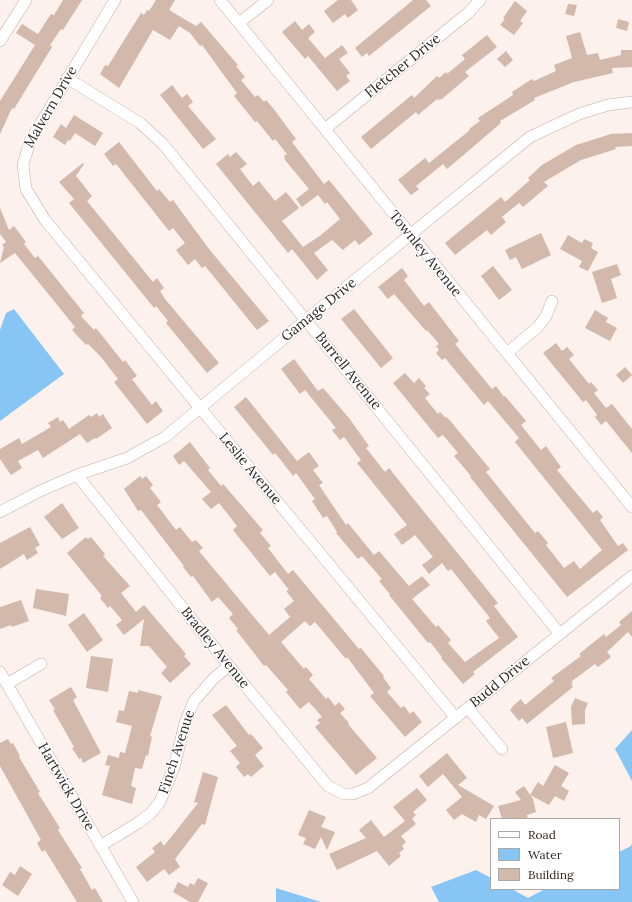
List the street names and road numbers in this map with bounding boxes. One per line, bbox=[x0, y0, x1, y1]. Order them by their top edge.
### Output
street label: Fletcher Drive bbox=[362, 30, 444, 102]
street label: Malvern Drive bbox=[21, 63, 81, 151]
street label: Townley Avenue bbox=[385, 208, 465, 300]
street label: Gamage Drive bbox=[278, 275, 360, 345]
street label: Burrell Avenue bbox=[311, 329, 385, 413]
street label: Leslie Avenue bbox=[215, 430, 285, 508]
street label: Bradley Avenue bbox=[177, 604, 253, 692]
street label: Budd Drive bbox=[467, 653, 533, 711]
street label: Finch Avenue bbox=[156, 708, 198, 796]
street label: Hartwick Drive bbox=[34, 740, 98, 834]

